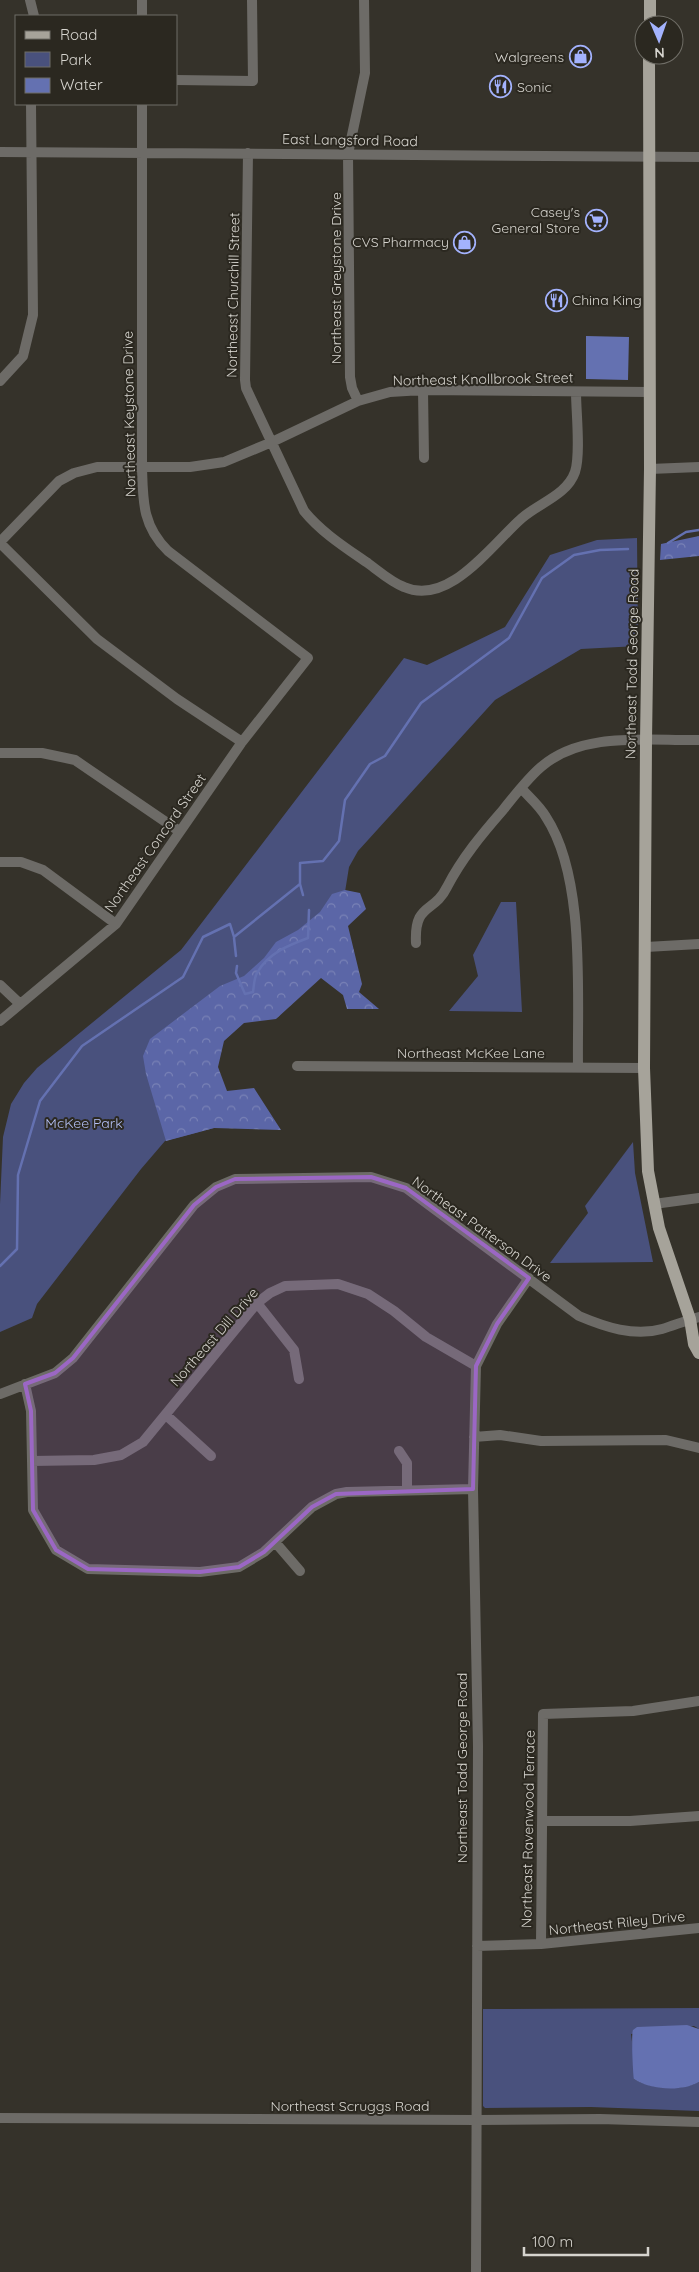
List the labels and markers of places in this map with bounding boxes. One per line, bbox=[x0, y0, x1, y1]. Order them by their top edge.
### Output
shop icon: Walgreens bbox=[568, 45, 592, 69]
place label: Walgreens bbox=[495, 48, 564, 66]
restaurant icon: Sonic bbox=[489, 75, 513, 99]
place label: Sonic bbox=[517, 78, 552, 96]
place label: Casey's General Store bbox=[492, 203, 580, 237]
supermarket icon: Casey's General Store bbox=[584, 208, 608, 232]
shop icon: CVS Pharmacy bbox=[453, 230, 477, 254]
place label: CVS Pharmacy bbox=[352, 233, 449, 251]
restaurant icon: China King bbox=[544, 288, 568, 312]
place label: China King bbox=[572, 291, 642, 309]

